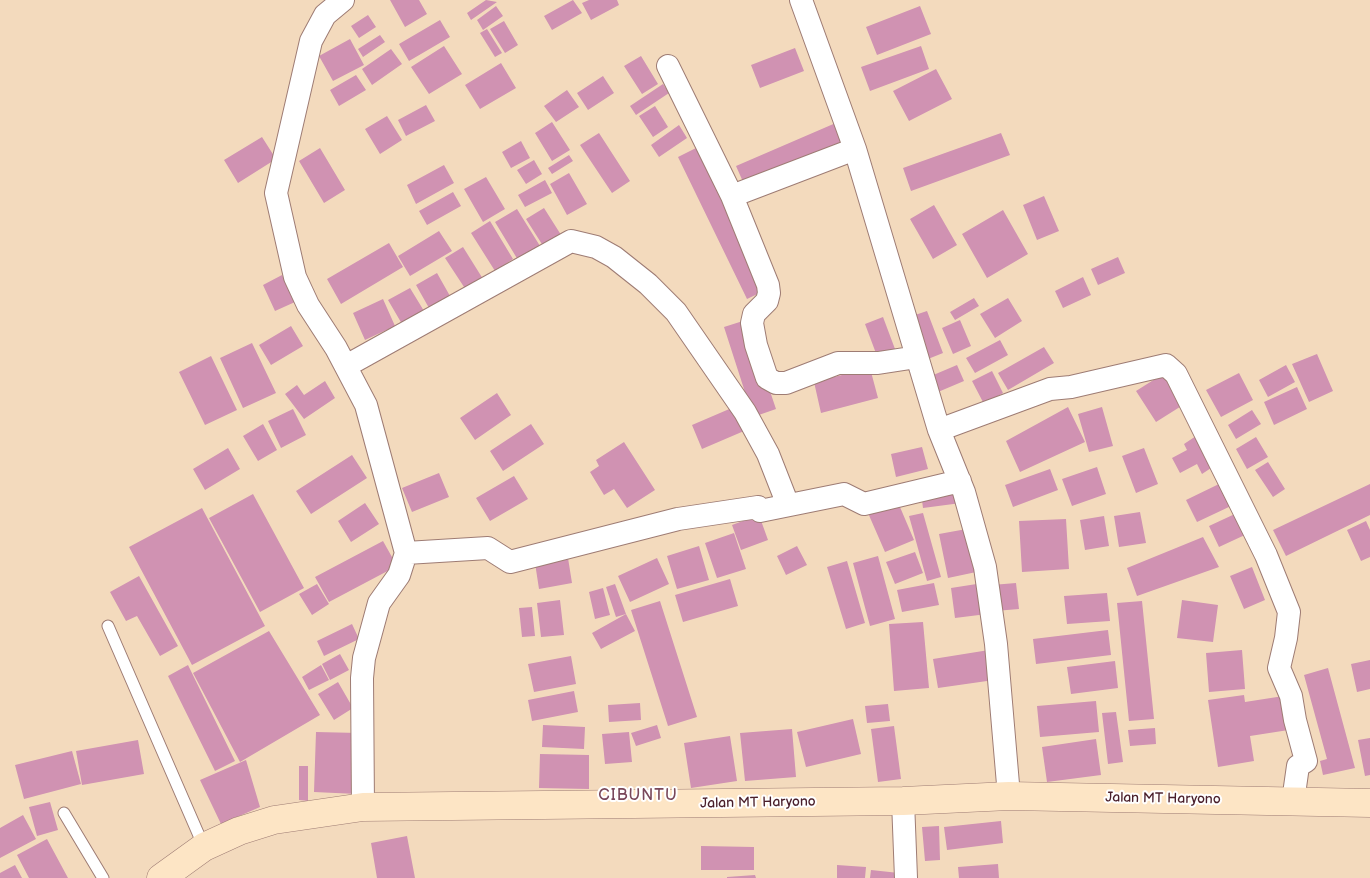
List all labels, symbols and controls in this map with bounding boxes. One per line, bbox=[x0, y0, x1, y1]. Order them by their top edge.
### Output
district label: CIBUNTU bbox=[597, 786, 679, 806]
street label: Jalan MT Haryono bbox=[1105, 790, 1221, 808]
street label: Jalan MT Haryono bbox=[700, 794, 816, 812]

